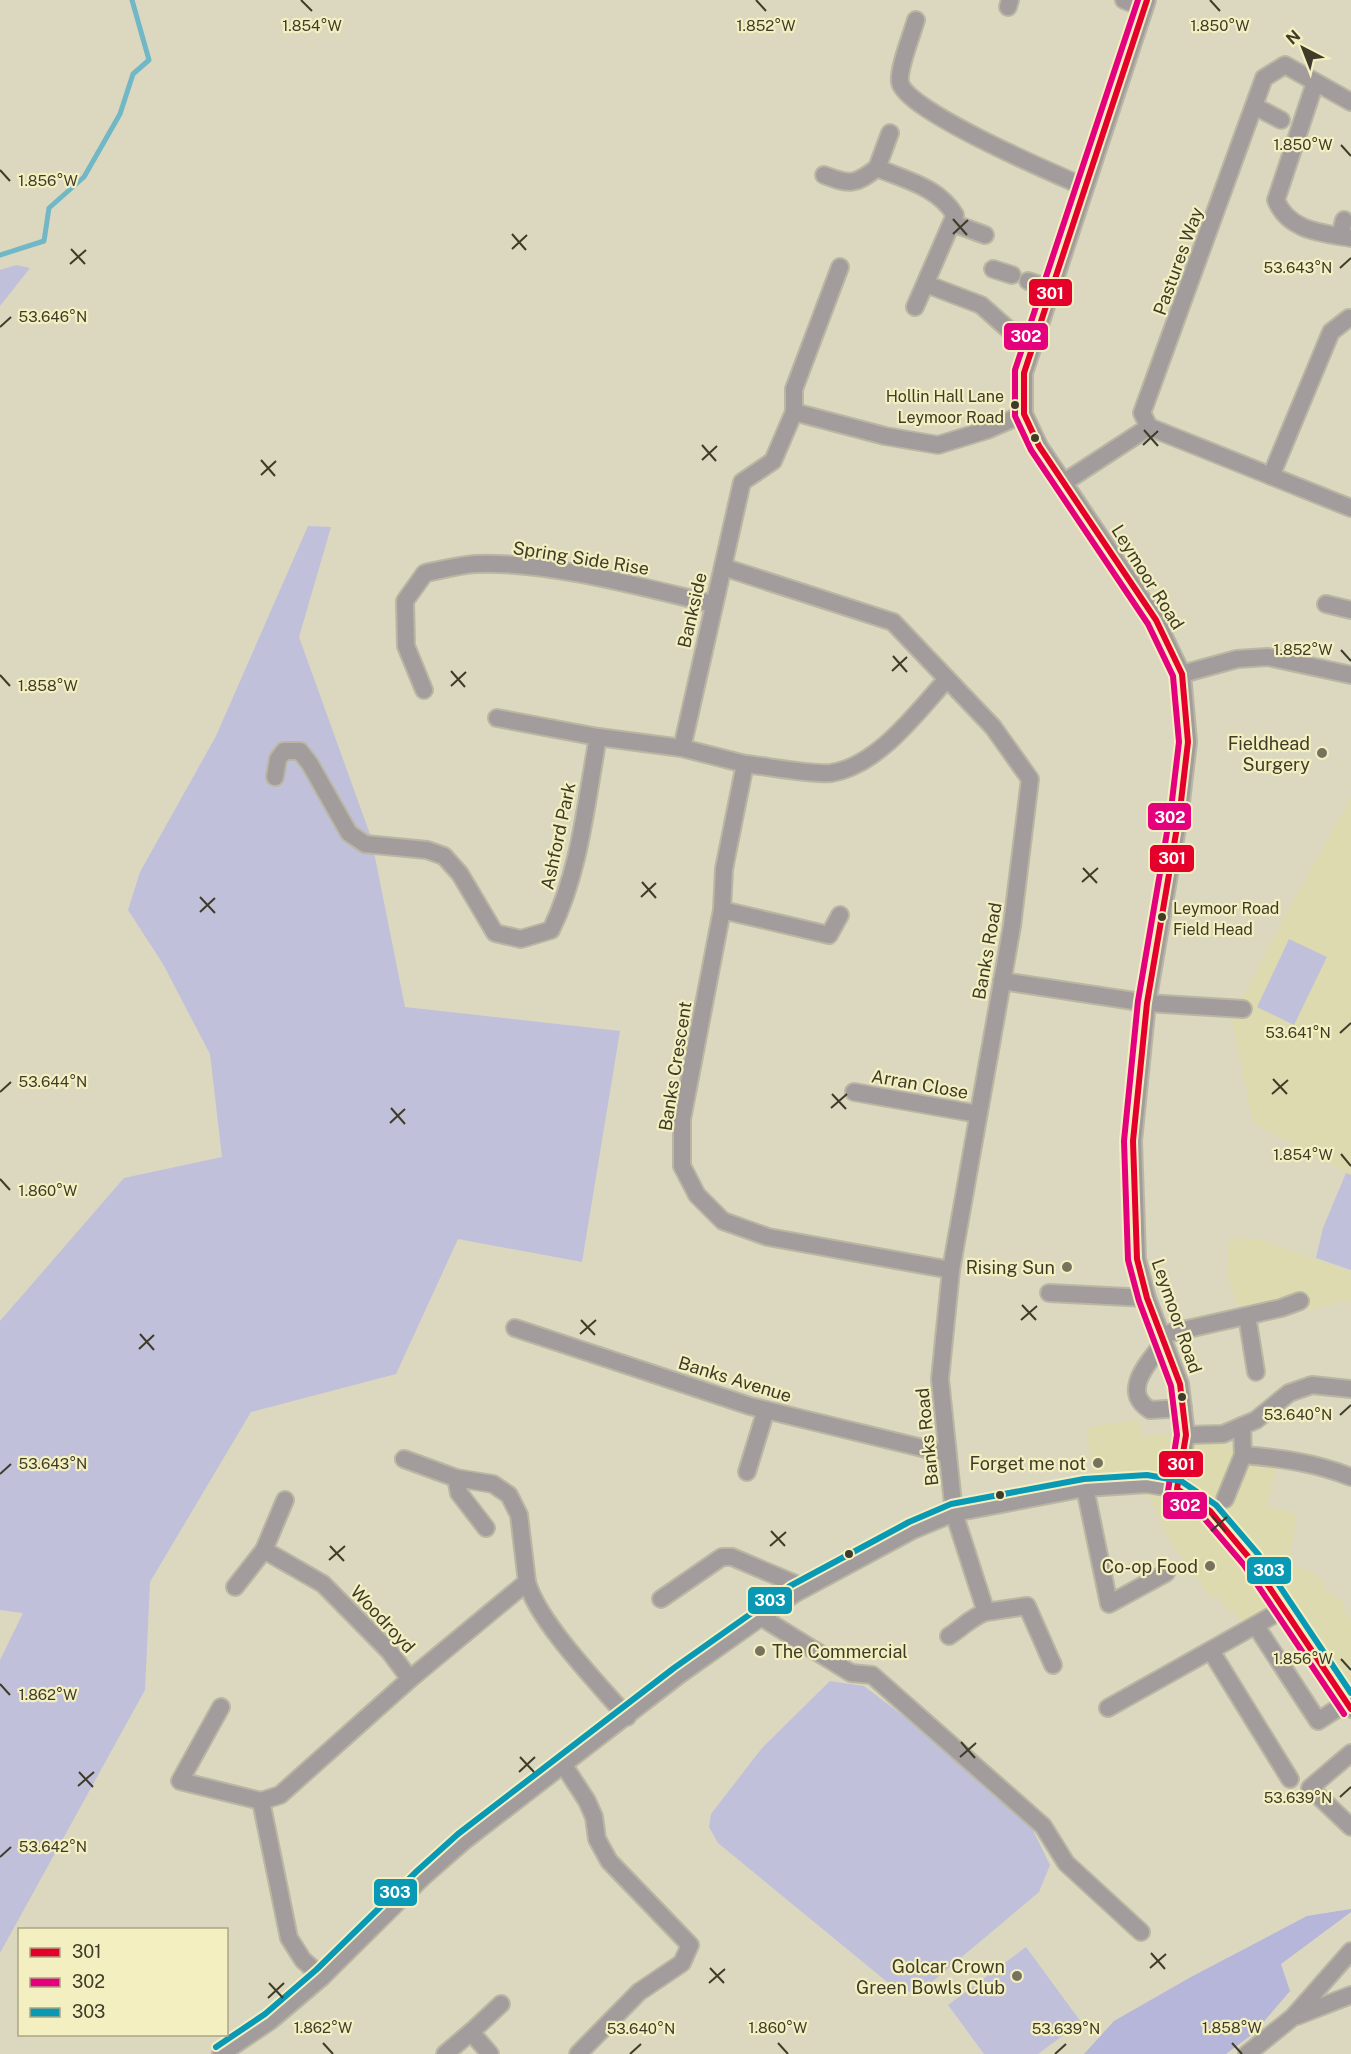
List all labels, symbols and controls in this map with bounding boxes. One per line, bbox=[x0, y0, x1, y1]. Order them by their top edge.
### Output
text: 1.854°W bbox=[282, 17, 342, 34]
text: 1.852°W bbox=[737, 17, 796, 34]
text: 1.850°W bbox=[1190, 17, 1250, 34]
north arrow bbox=[1273, 18, 1333, 78]
text: N bbox=[1282, 26, 1304, 48]
text: 1.850°W bbox=[1273, 136, 1333, 153]
text: 1.856°W bbox=[18, 172, 78, 189]
street label: Pastures Way bbox=[1149, 204, 1207, 318]
text: 53.643°N bbox=[1264, 259, 1332, 276]
line badge: 301 bbox=[1028, 278, 1073, 307]
text: 301 bbox=[1036, 284, 1064, 303]
text: 53.646°N bbox=[19, 308, 87, 325]
line badge: 302 bbox=[1003, 322, 1049, 351]
text: 302 bbox=[1010, 327, 1042, 346]
place label: Hollin Hall Lane Leymoor Road bbox=[886, 387, 1004, 427]
marker: Hollin Hall Lane Leymoor Road bbox=[1009, 399, 1021, 411]
unlabelled marker bbox=[1029, 432, 1041, 444]
street label: Leymoor Road bbox=[1107, 521, 1189, 633]
street label: Spring Side Rise bbox=[511, 537, 651, 579]
street label: Bankside bbox=[673, 570, 711, 650]
text: 1.852°W bbox=[1274, 641, 1333, 658]
text: 1.858°W bbox=[18, 677, 78, 694]
place label: Fieldhead Surgery bbox=[1228, 733, 1310, 775]
marker: Fieldhead Surgery bbox=[1315, 746, 1329, 760]
street label: Ashford Park bbox=[536, 780, 580, 892]
line badge: 302 bbox=[1147, 802, 1192, 831]
text: 302 bbox=[1154, 808, 1186, 827]
line badge: 301 bbox=[1149, 844, 1195, 873]
text: 301 bbox=[1158, 849, 1186, 868]
place label: Leymoor Road Field Head bbox=[1173, 899, 1279, 939]
street label: Banks Road bbox=[968, 901, 1006, 1001]
marker: Leymoor Road Field Head bbox=[1156, 911, 1168, 923]
street label: Banks Crescent bbox=[654, 1000, 696, 1132]
text: 53.641°N bbox=[1265, 1024, 1331, 1041]
street label: Arran Close bbox=[870, 1065, 970, 1103]
text: 53.644°N bbox=[19, 1073, 87, 1090]
text: 1.854°W bbox=[1273, 1146, 1333, 1163]
text: 1.860°W bbox=[19, 1182, 77, 1199]
street label: Leymoor Road bbox=[1148, 1256, 1206, 1376]
place label: Rising Sun bbox=[966, 1257, 1055, 1278]
marker: Rising Sun bbox=[1060, 1260, 1074, 1274]
street label: Banks Avenue bbox=[676, 1352, 794, 1406]
street label: Banks Road bbox=[911, 1387, 943, 1487]
unlabelled marker bbox=[1176, 1391, 1188, 1403]
text: 53.640°N bbox=[1264, 1406, 1332, 1423]
line badge: 301 bbox=[1158, 1450, 1204, 1478]
place label: Forget me not bbox=[969, 1453, 1086, 1474]
text: 53.643°N bbox=[19, 1455, 87, 1472]
text: 301 bbox=[1167, 1455, 1195, 1474]
marker: Forget me not bbox=[1091, 1456, 1105, 1470]
unlabelled marker bbox=[994, 1489, 1006, 1501]
line badge: 302 bbox=[1162, 1491, 1208, 1520]
text: 302 bbox=[1169, 1496, 1201, 1515]
unlabelled marker bbox=[843, 1548, 855, 1560]
place label: Co-op Food bbox=[1102, 1556, 1198, 1577]
line badge: 303 bbox=[1246, 1556, 1292, 1585]
marker: Co-op Food bbox=[1203, 1559, 1217, 1573]
text: 303 bbox=[1253, 1561, 1285, 1580]
street label: Woodroyd bbox=[346, 1581, 420, 1657]
line badge: 303 bbox=[747, 1586, 793, 1615]
text: 303 bbox=[754, 1591, 786, 1610]
place label: The Commercial bbox=[772, 1641, 908, 1662]
marker: The Commercial bbox=[753, 1644, 767, 1658]
text: 1.856°W bbox=[1273, 1650, 1333, 1667]
text: 1.862°W bbox=[19, 1686, 77, 1703]
text: 53.639°N bbox=[1264, 1789, 1332, 1806]
text: 53.642°N bbox=[19, 1838, 87, 1855]
line badge: 303 bbox=[373, 1878, 418, 1907]
text: 303 bbox=[379, 1883, 411, 1902]
legend bbox=[18, 1928, 228, 2036]
text: 301 bbox=[72, 1941, 102, 1962]
place label: Golcar Crown Green Bowls Club bbox=[856, 1956, 1005, 1998]
marker: Golcar Crown Green Bowls Club bbox=[1010, 1969, 1024, 1983]
text: 302 bbox=[72, 1971, 105, 1992]
text: 303 bbox=[72, 2001, 105, 2022]
text: 1.862°W bbox=[294, 2019, 352, 2036]
text: 1.860°W bbox=[749, 2019, 807, 2036]
text: 1.858°W bbox=[1202, 2019, 1262, 2036]
text: 53.640°N bbox=[607, 2020, 675, 2037]
text: 53.639°N bbox=[1032, 2020, 1100, 2037]

